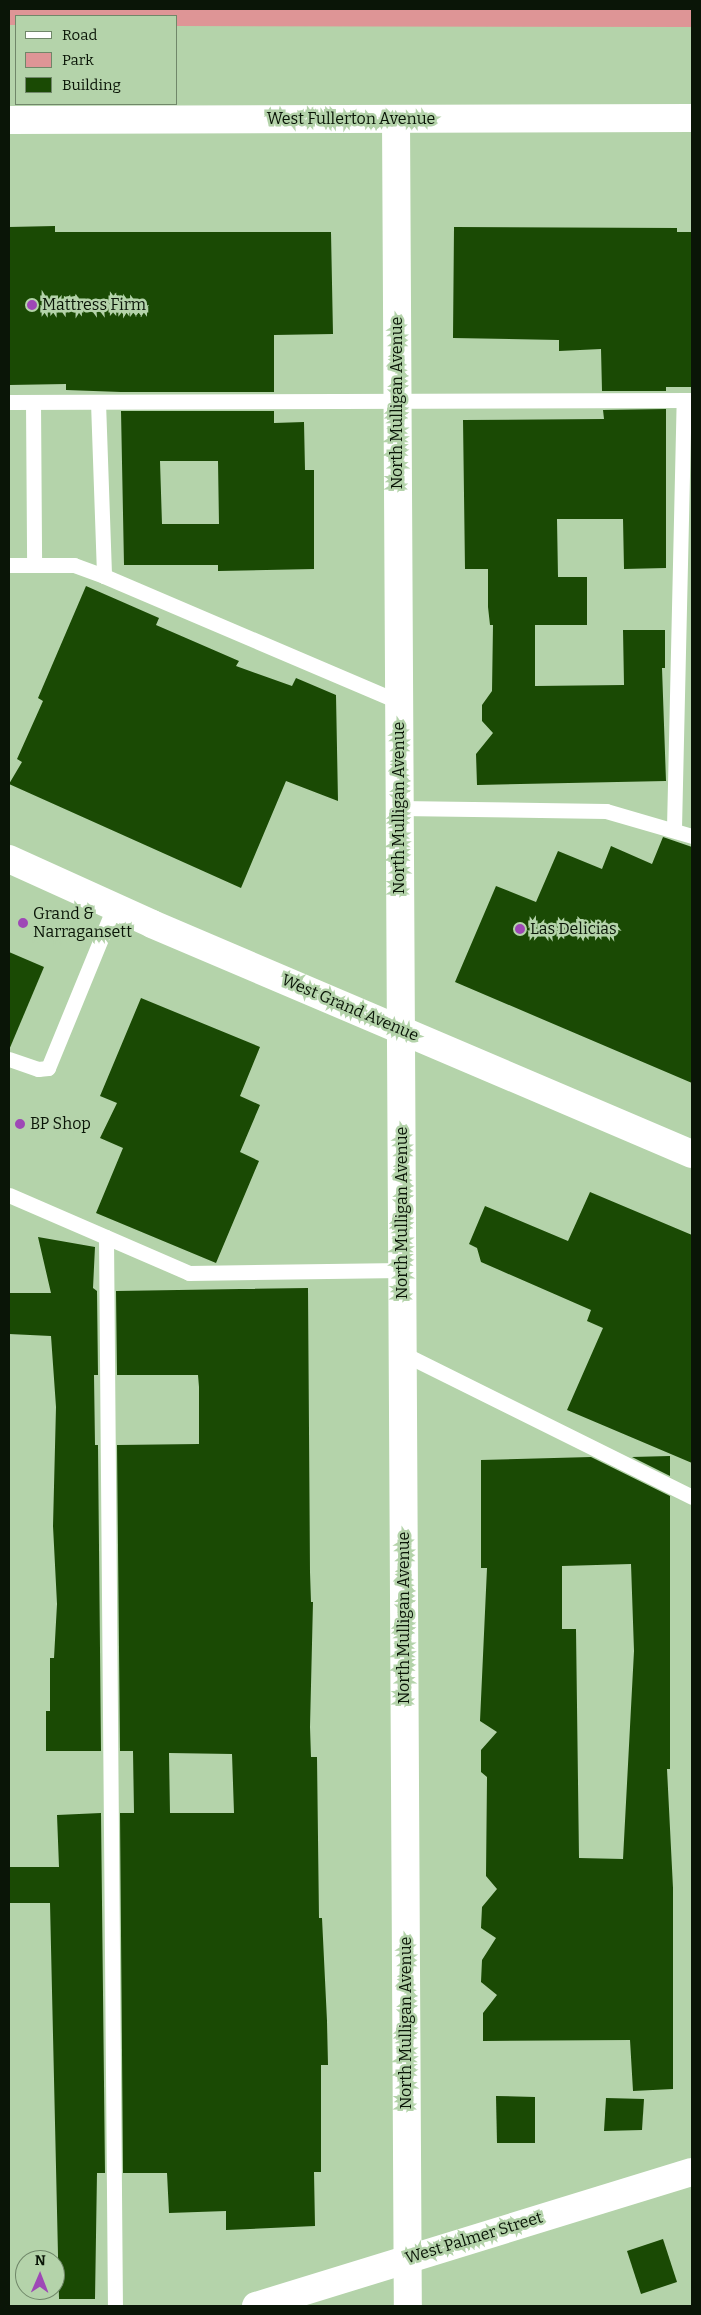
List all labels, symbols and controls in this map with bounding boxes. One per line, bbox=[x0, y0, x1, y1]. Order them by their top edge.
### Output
legend bbox=[15, 15, 178, 105]
text: Road bbox=[62, 26, 97, 44]
text: Park bbox=[62, 51, 94, 69]
text: Building bbox=[62, 76, 121, 94]
street label: West Fullerton Avenue bbox=[267, 109, 435, 129]
place label: Mattress Firm bbox=[42, 295, 146, 315]
marker: Mattress Firm bbox=[26, 299, 38, 311]
street label: North Mulligan Avenue bbox=[387, 317, 407, 489]
street label: North Mulligan Avenue bbox=[389, 722, 409, 894]
place label: Grand & Narragansett bbox=[33, 904, 132, 942]
marker: Grand & Narragansett bbox=[17, 917, 29, 929]
place label: Las Delicias bbox=[530, 919, 617, 939]
marker: Las Delicias bbox=[514, 923, 526, 935]
street label: West Grand Avenue bbox=[279, 970, 421, 1046]
place label: BP Shop bbox=[30, 1114, 91, 1134]
marker: BP Shop bbox=[14, 1118, 26, 1130]
street label: North Mulligan Avenue bbox=[392, 1127, 412, 1299]
street label: North Mulligan Avenue bbox=[394, 1532, 414, 1704]
street label: North Mulligan Avenue bbox=[396, 1937, 416, 2109]
street label: West Palmer Street bbox=[403, 2208, 545, 2268]
north arrow bbox=[15, 2250, 65, 2300]
text: N bbox=[35, 2252, 46, 2269]

